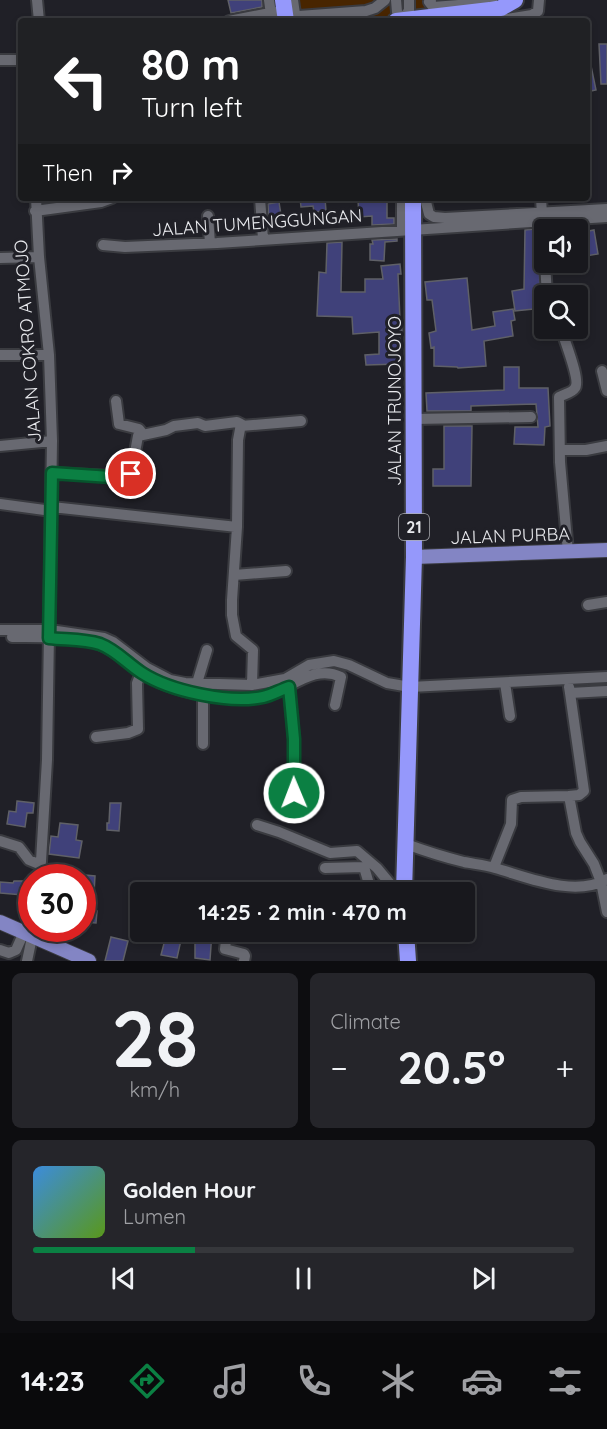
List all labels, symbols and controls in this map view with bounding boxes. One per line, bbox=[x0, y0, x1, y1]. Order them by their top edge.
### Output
text: 80 m bbox=[141, 38, 240, 91]
icon: left bbox=[42, 42, 120, 120]
text: Turn left bbox=[141, 90, 243, 124]
icon: right bbox=[105, 156, 138, 189]
text: Then bbox=[42, 159, 93, 187]
street label: JALAN TUMENGGUNGAN bbox=[151, 204, 363, 241]
map controls bbox=[534, 219, 588, 339]
button: sound bbox=[534, 219, 588, 273]
street label: JALAN COKRO ATMOJO bbox=[9, 239, 46, 443]
button: search bbox=[534, 285, 588, 339]
street label: JALAN TRUNOJOYO bbox=[383, 316, 406, 486]
pin bbox=[105, 448, 156, 499]
icon: arrive bbox=[114, 457, 147, 490]
road number: 21 bbox=[399, 514, 429, 540]
street label: JALAN PURBA bbox=[450, 522, 571, 549]
position arrow bbox=[262, 761, 326, 825]
speed limit sign: 30 bbox=[18, 864, 96, 942]
text: 14:25 · 2 min · 470 m bbox=[198, 898, 407, 926]
text: 28 bbox=[111, 989, 198, 1087]
text: Climate bbox=[331, 1009, 401, 1034]
text: 20.5° bbox=[398, 1039, 506, 1095]
text: − bbox=[331, 1047, 348, 1088]
text: + bbox=[555, 1047, 574, 1088]
text: km/h bbox=[129, 1077, 180, 1102]
text: Golden Hour bbox=[123, 1176, 256, 1204]
text: Lumen bbox=[123, 1204, 186, 1229]
icon: previous bbox=[107, 1262, 140, 1295]
icon: pause bbox=[287, 1262, 320, 1295]
icon: next bbox=[467, 1262, 500, 1295]
icon: directions bbox=[126, 1360, 168, 1402]
icon: music bbox=[210, 1360, 252, 1402]
icon: phone bbox=[293, 1360, 335, 1402]
icon: climate bbox=[377, 1360, 419, 1402]
icon: car bbox=[461, 1360, 503, 1402]
icon: filters bbox=[544, 1360, 586, 1402]
text: 14:23 bbox=[21, 1364, 84, 1398]

